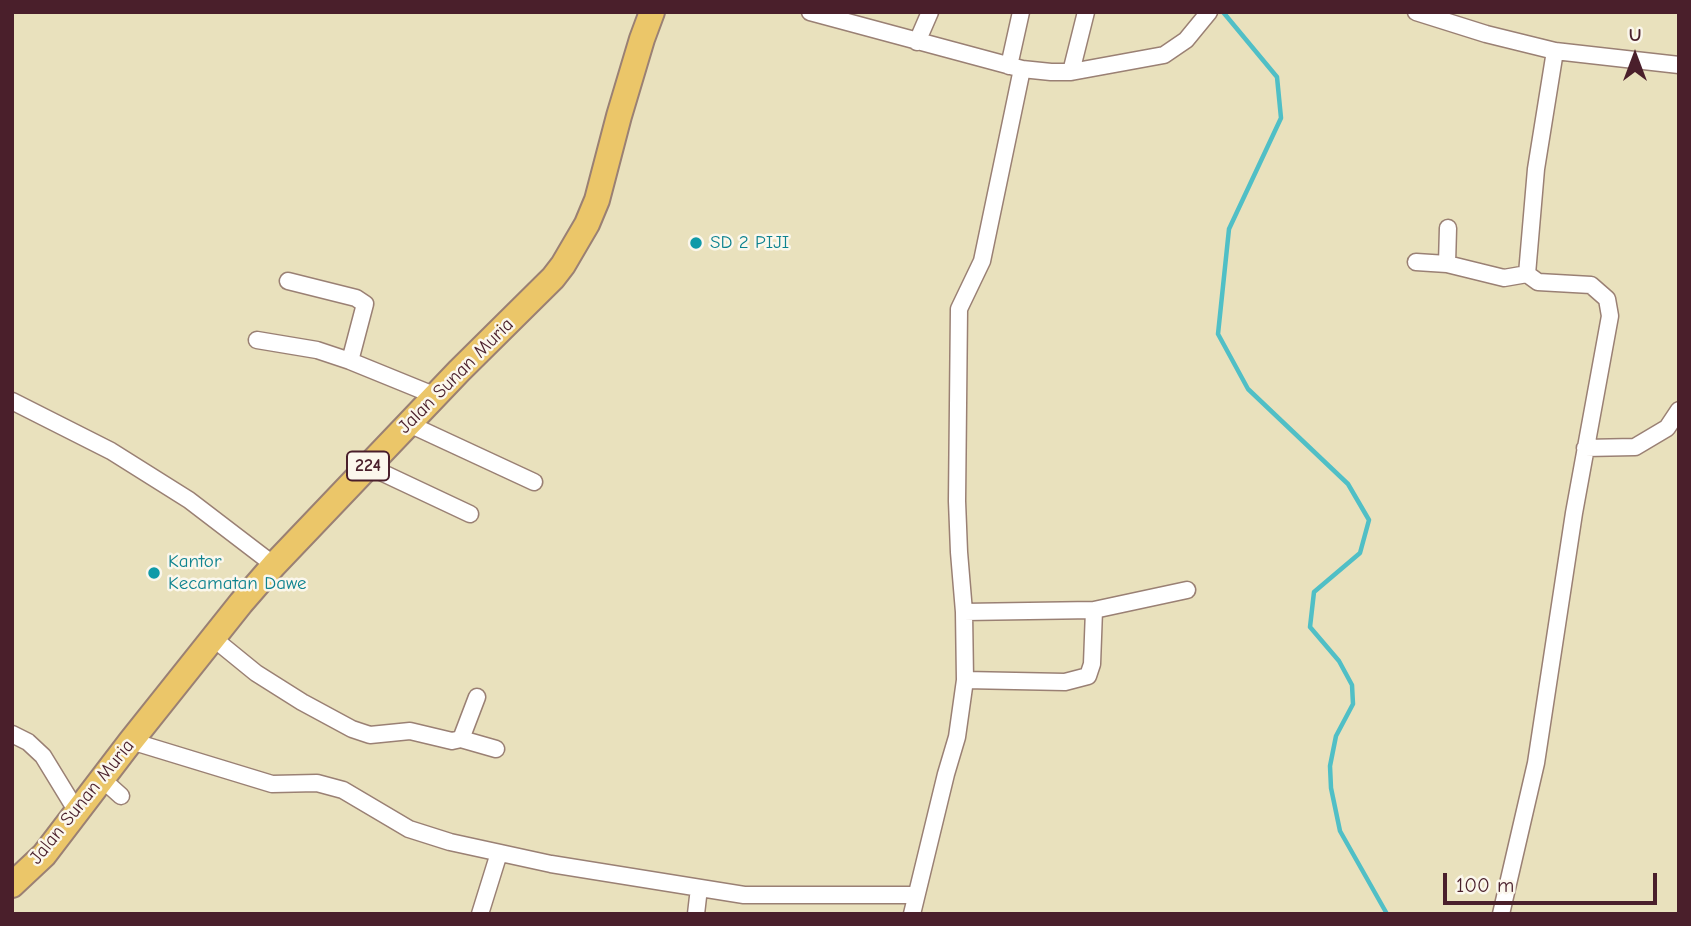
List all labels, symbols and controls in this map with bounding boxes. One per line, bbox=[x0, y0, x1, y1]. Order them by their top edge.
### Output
north arrow bbox=[1600, 21, 1670, 91]
text: U bbox=[1629, 24, 1641, 46]
place label: SD 2 PIJI bbox=[710, 232, 789, 254]
marker: SD 2 PIJI bbox=[688, 235, 704, 251]
street label: Jalan Sunan Muria bbox=[394, 314, 518, 438]
road number: 224 bbox=[347, 452, 389, 480]
place label: Kantor Kecamatan Dawe bbox=[168, 551, 306, 595]
marker: Kantor Kecamatan Dawe bbox=[146, 565, 162, 581]
street label: Jalan Sunan Muria bbox=[25, 735, 139, 869]
scale bar bbox=[1446, 860, 1660, 904]
text: 100 m bbox=[1456, 873, 1514, 897]

